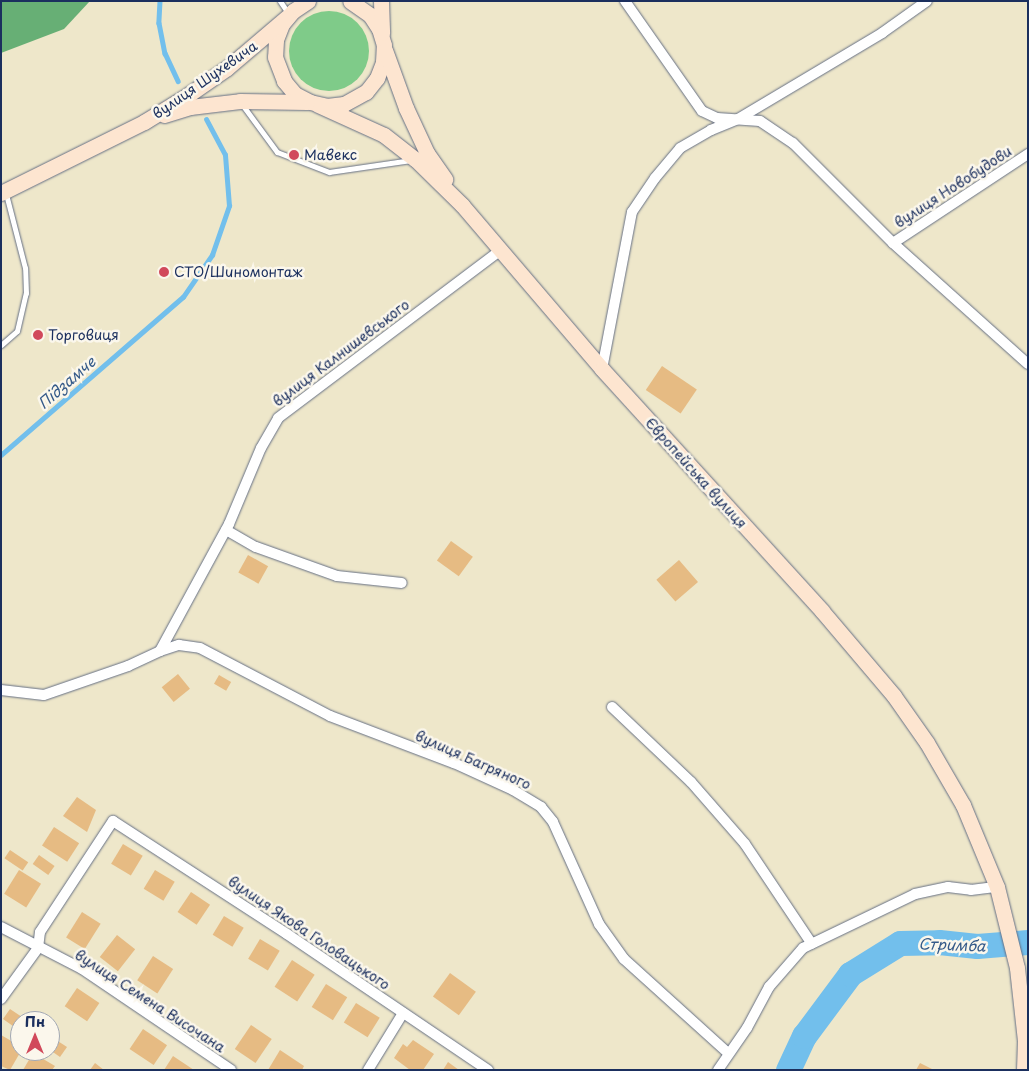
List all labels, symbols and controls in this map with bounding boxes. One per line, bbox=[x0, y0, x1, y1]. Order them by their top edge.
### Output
street label: вулиця Шухевича bbox=[149, 38, 261, 122]
street label: вулиця Новобудови bbox=[891, 143, 1015, 231]
place label: Мавекс bbox=[304, 147, 357, 163]
marker: Мавекс bbox=[288, 149, 300, 161]
place label: СТО/Шиномонтаж bbox=[174, 264, 302, 280]
marker: СТО/Шиномонтаж bbox=[158, 266, 170, 278]
street label: вулиця Калнишевського bbox=[269, 296, 413, 410]
place label: Торговиця bbox=[48, 327, 119, 343]
marker: Торговиця bbox=[32, 329, 44, 341]
water label: Підзамче bbox=[34, 352, 98, 412]
street label: Європейська вулиця bbox=[642, 414, 750, 532]
street label: вулиця Багряного bbox=[413, 727, 533, 793]
street label: вулиця Якова Головацького bbox=[225, 872, 393, 994]
water label: Стримба bbox=[918, 934, 986, 954]
street label: вулиця Семена Височана bbox=[71, 946, 229, 1056]
north arrow bbox=[10, 1011, 60, 1061]
text: Пн bbox=[25, 1011, 45, 1032]

